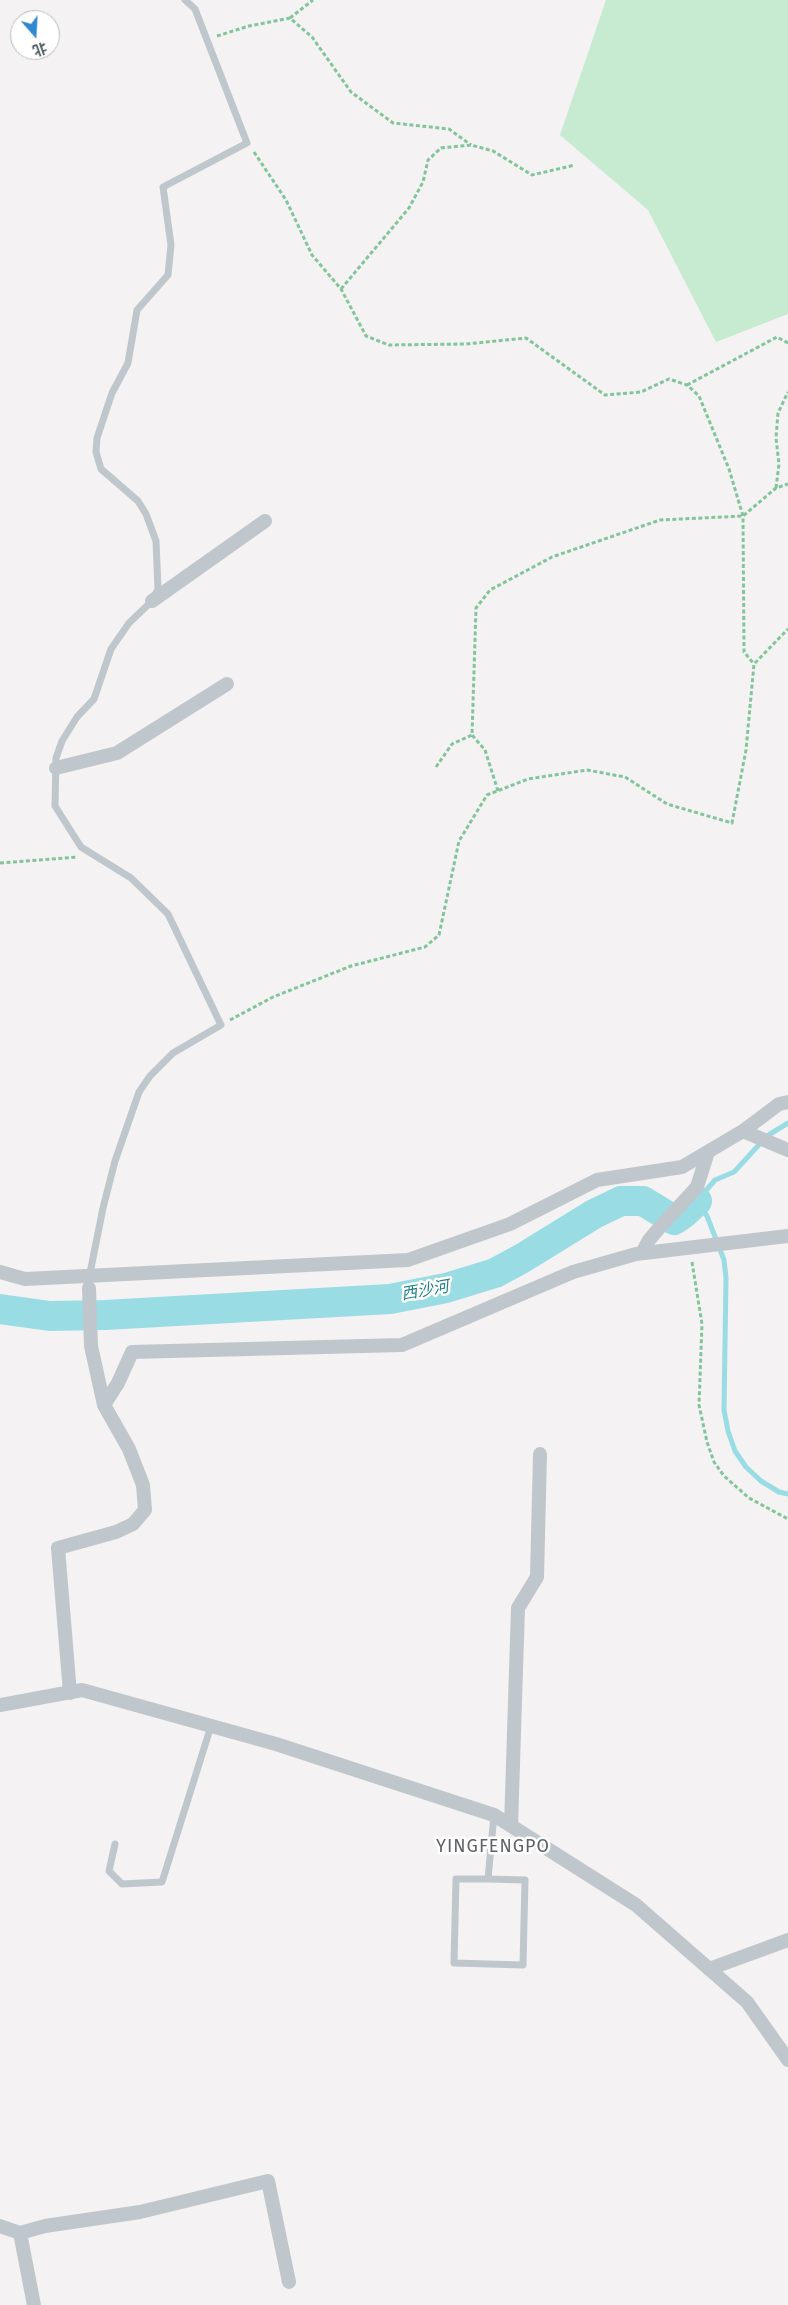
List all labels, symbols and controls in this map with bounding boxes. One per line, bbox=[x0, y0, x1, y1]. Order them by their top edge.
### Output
north arrow bbox=[10, 10, 60, 60]
text: 北 bbox=[30, 38, 49, 59]
water label: 西沙河 bbox=[400, 1277, 450, 1305]
district label: YINGFENGPO bbox=[435, 1836, 551, 1858]

